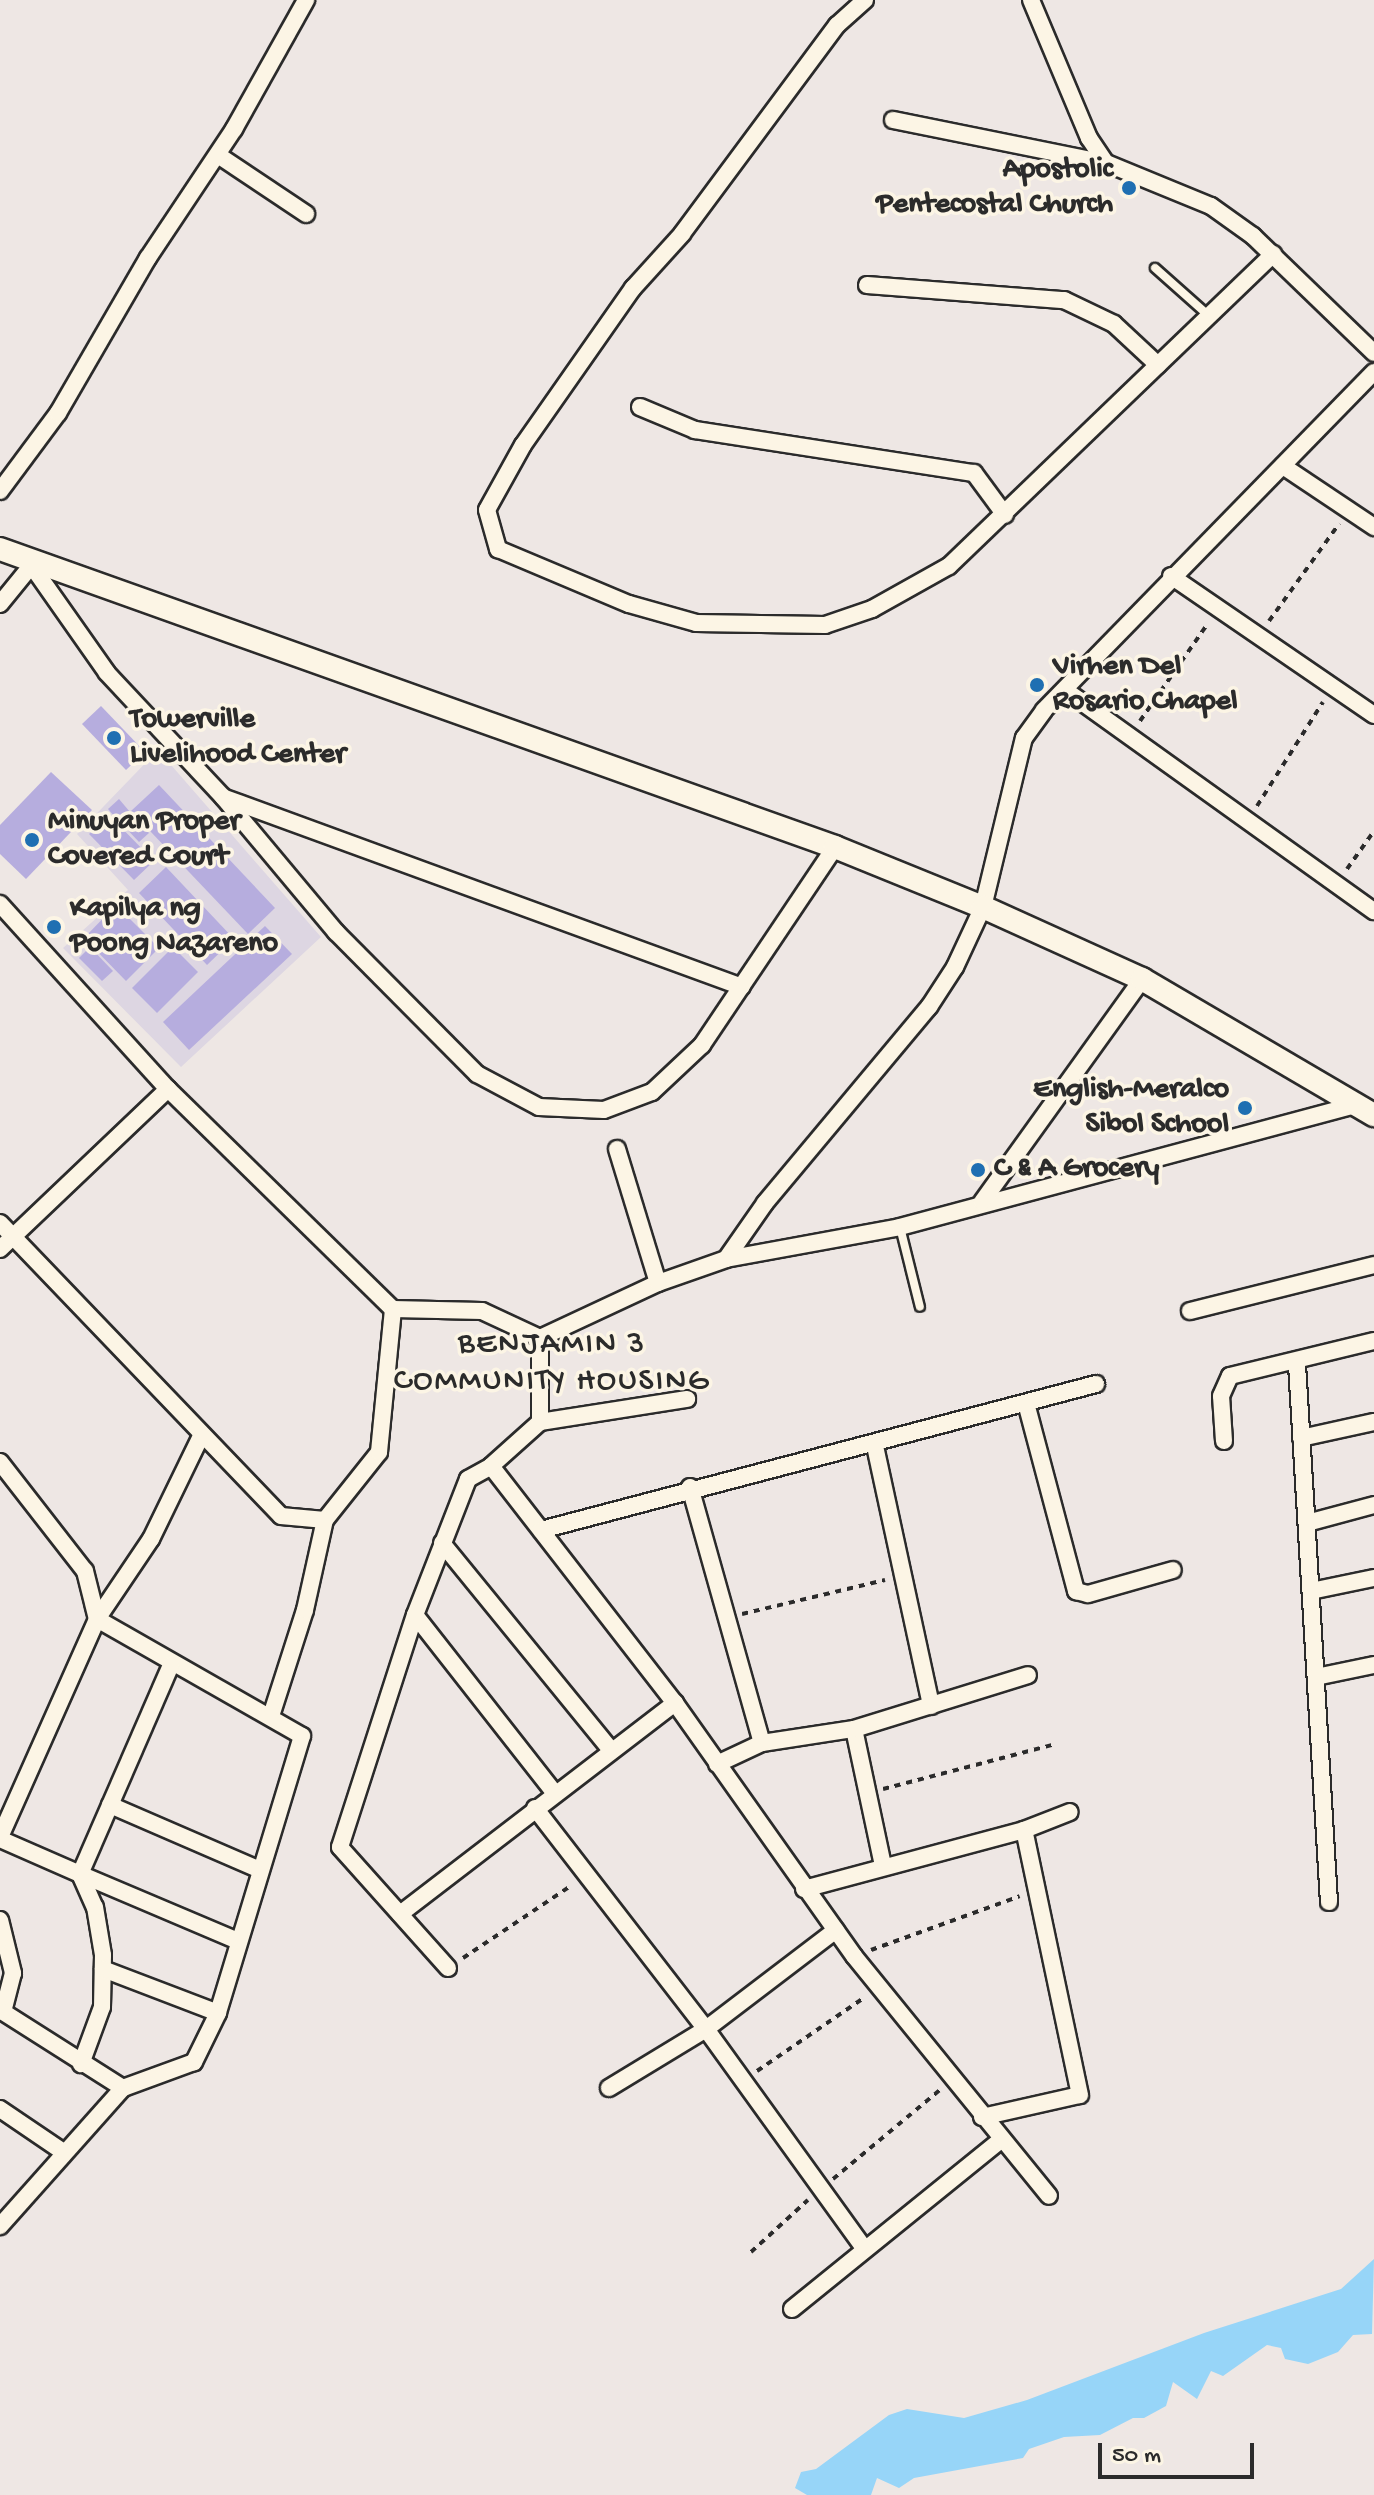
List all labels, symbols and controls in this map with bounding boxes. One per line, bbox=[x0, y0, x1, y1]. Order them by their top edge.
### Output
place label: Apostolic Pentecostal Church bbox=[876, 153, 1113, 224]
marker: Apostolic Pentecostal Church bbox=[1120, 179, 1138, 197]
place label: Virhen Del Rosario Chapel bbox=[1053, 650, 1238, 720]
marker: Virhen Del Rosario Chapel bbox=[1028, 676, 1046, 694]
place label: Towerville Livelihood Center bbox=[130, 703, 346, 774]
marker: Towerville Livelihood Center bbox=[105, 729, 123, 747]
place label: Minuyan Proper Covered Court bbox=[48, 805, 240, 876]
marker: Minuyan Proper Covered Court bbox=[23, 831, 41, 849]
place label: Kapilya ng Poong Nazareno bbox=[70, 892, 278, 962]
marker: Kapilya ng Poong Nazareno bbox=[45, 918, 63, 936]
place label: English-Meralco Sibol School bbox=[1033, 1073, 1229, 1144]
marker: English-Meralco Sibol School bbox=[1236, 1099, 1254, 1117]
place label: C & A Grocery bbox=[994, 1152, 1159, 1188]
marker: C & A Grocery bbox=[969, 1161, 987, 1179]
district label: BENJAMIN 3 COMMUNITY HOUSING bbox=[394, 1327, 710, 1402]
scale bar bbox=[1102, 2427, 1258, 2477]
text: 50 m bbox=[1112, 2442, 1161, 2471]

